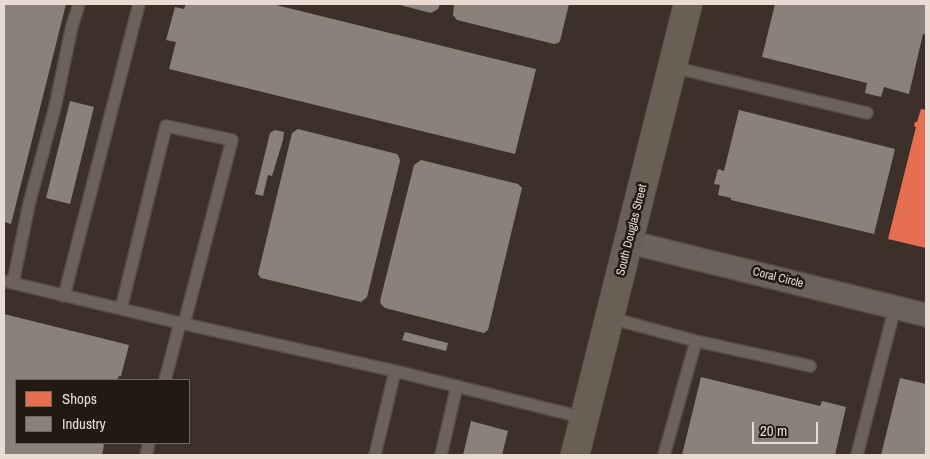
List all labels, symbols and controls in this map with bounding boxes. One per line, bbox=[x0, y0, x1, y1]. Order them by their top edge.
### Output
street label: South Douglas Street bbox=[614, 183, 650, 277]
street label: Coral Circle bbox=[751, 265, 805, 291]
legend bbox=[15, 379, 190, 444]
text: Shops bbox=[62, 388, 97, 409]
scale bar bbox=[755, 412, 821, 444]
text: Industry bbox=[62, 413, 106, 434]
text: 20 m bbox=[760, 420, 787, 441]

